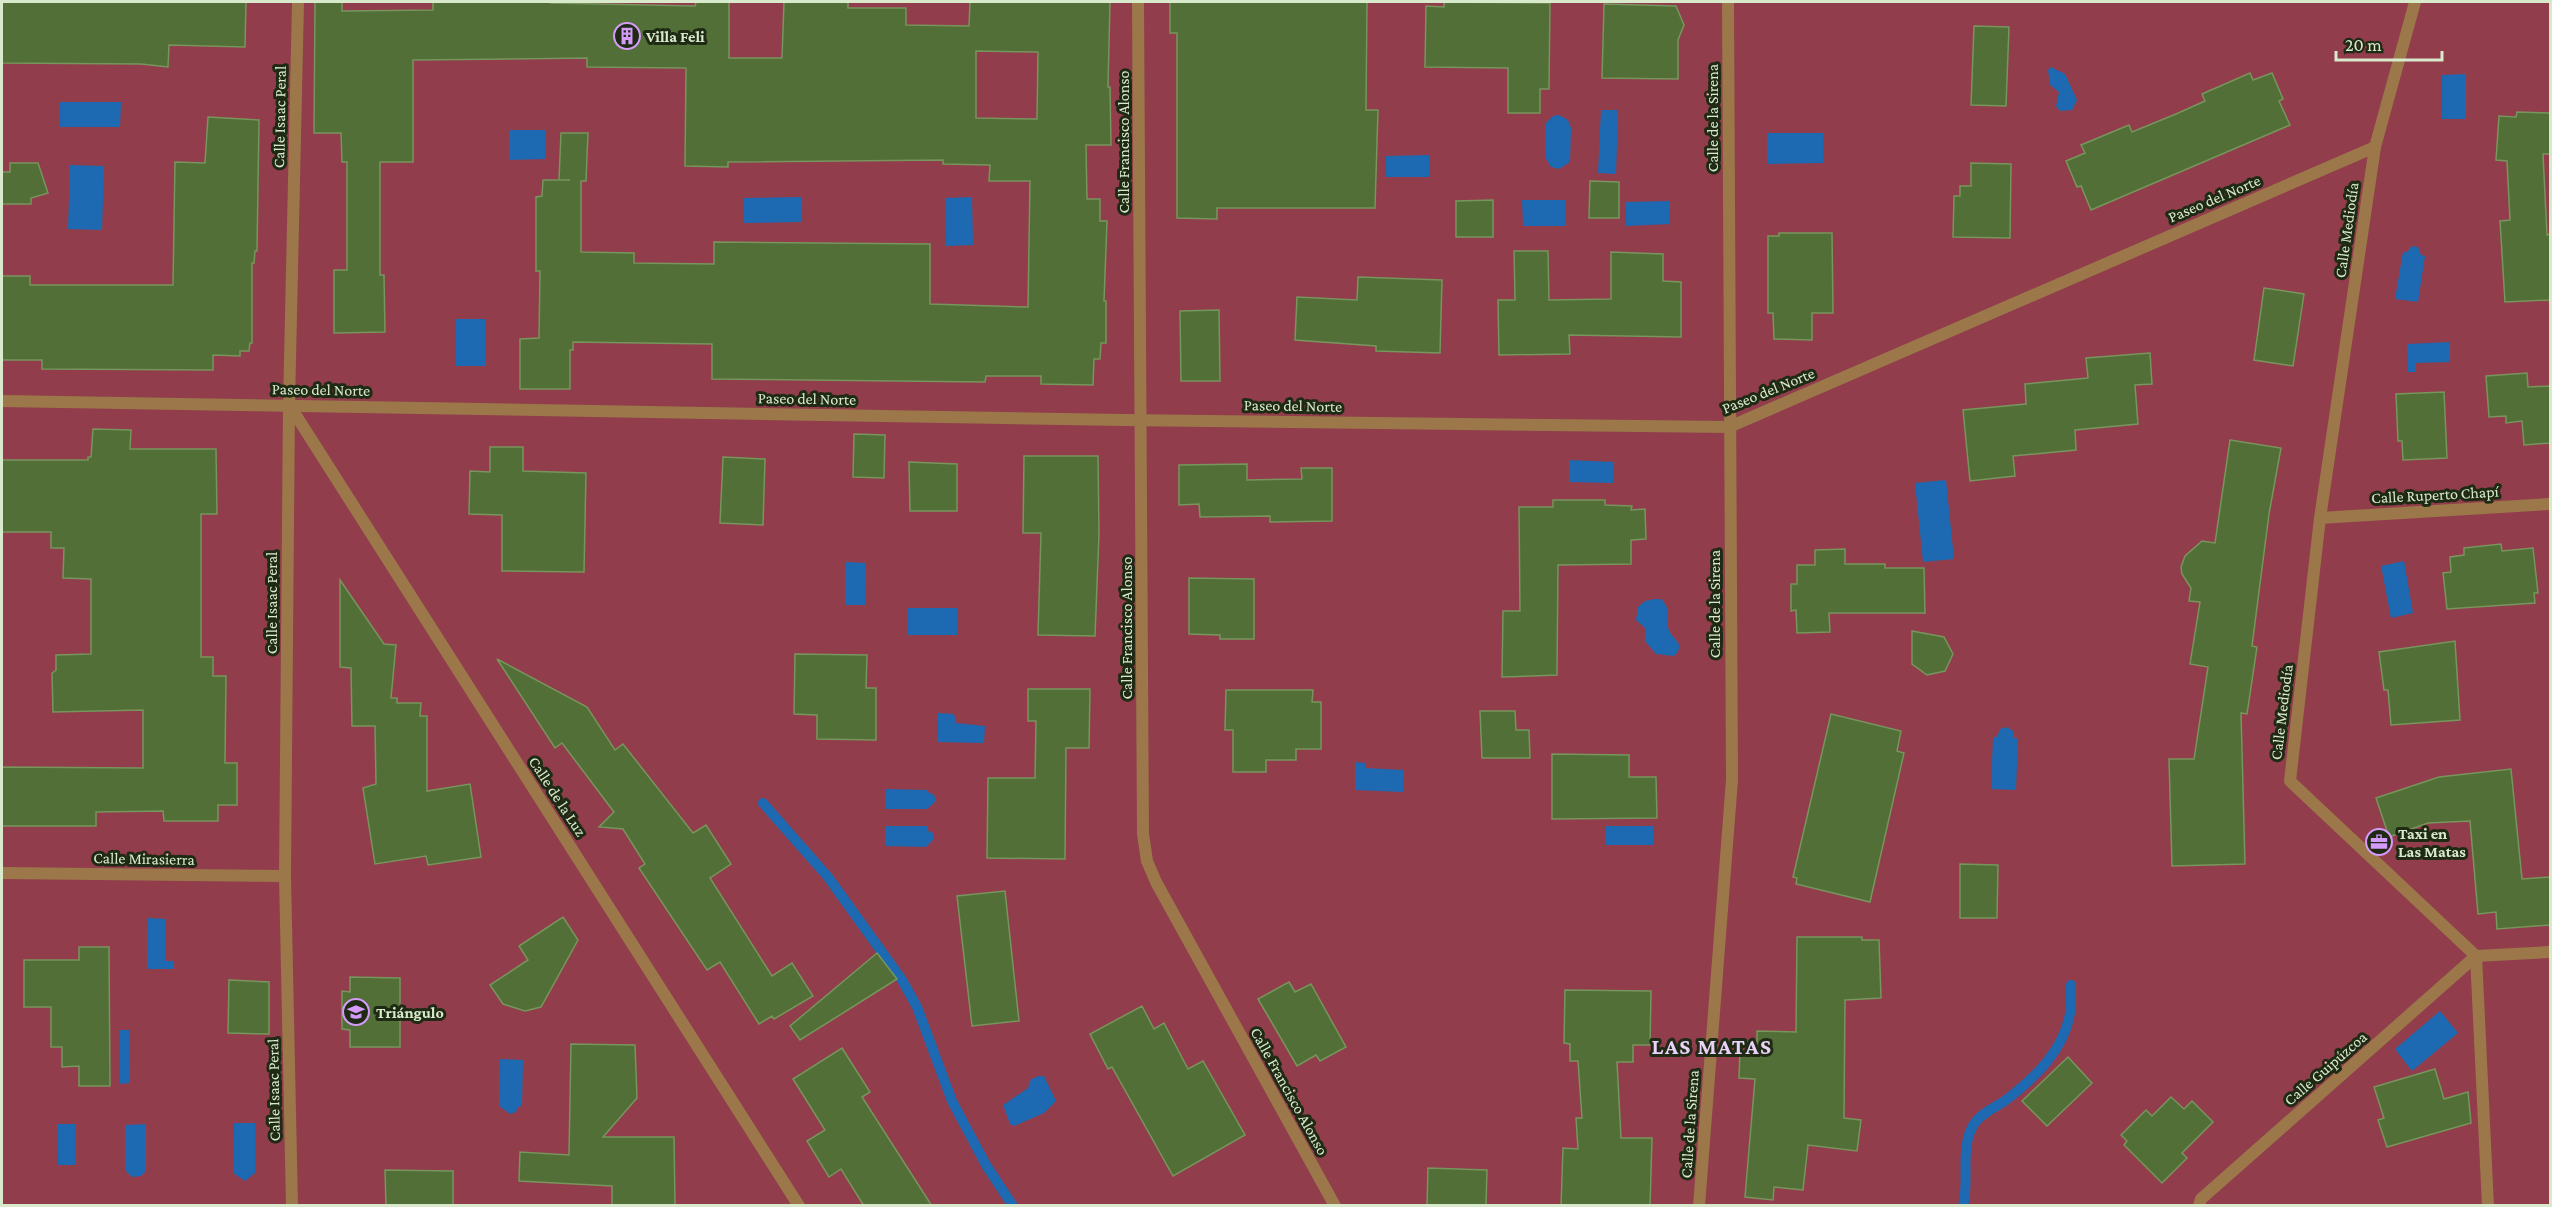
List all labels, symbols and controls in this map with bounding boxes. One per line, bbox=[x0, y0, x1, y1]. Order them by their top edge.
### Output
building icon: Villa Feli bbox=[612, 21, 642, 51]
scale bar bbox=[2336, 24, 2442, 62]
place label: Villa Feli bbox=[645, 28, 705, 45]
text: 20 m bbox=[2345, 35, 2382, 55]
street label: Calle de la Sirena bbox=[1704, 63, 1721, 172]
street label: Calle Isaac Peral bbox=[270, 66, 289, 168]
street label: Calle Francisco Alonso bbox=[1115, 70, 1132, 214]
street label: Paseo del Norte bbox=[2166, 171, 2263, 226]
street label: Calle Mediodía bbox=[2331, 181, 2362, 279]
street label: Paseo del Norte bbox=[1719, 364, 1817, 417]
street label: Paseo del Norte bbox=[272, 380, 370, 399]
street label: Paseo del Norte bbox=[758, 389, 856, 408]
street label: Paseo del Norte bbox=[1244, 396, 1342, 415]
street label: Calle Ruperto Chapí bbox=[2371, 483, 2500, 507]
street label: Calle de la Sirena bbox=[1706, 549, 1723, 658]
street label: Calle Isaac Peral bbox=[263, 552, 280, 654]
street label: Calle Francisco Alonso bbox=[1118, 556, 1135, 700]
street label: Calle Mediodía bbox=[2267, 663, 2296, 761]
street label: Calle de la Luz bbox=[526, 753, 590, 839]
place label: Taxi en Las Matas bbox=[2398, 825, 2466, 860]
office icon: Taxi en Las Matas bbox=[2364, 827, 2394, 857]
street label: Calle Mirasierra bbox=[93, 849, 195, 868]
school or university icon: Triángulo bbox=[341, 997, 371, 1027]
place label: Triángulo bbox=[376, 1004, 444, 1021]
street label: Calle Francisco Alonso bbox=[1247, 1025, 1332, 1158]
street label: Calle Guipúzcoa bbox=[2281, 1028, 2371, 1110]
district label: LAS MATAS bbox=[1652, 1034, 1772, 1059]
street label: Calle Isaac Peral bbox=[264, 1039, 283, 1141]
street label: Calle de la Sirena bbox=[1677, 1069, 1702, 1179]

